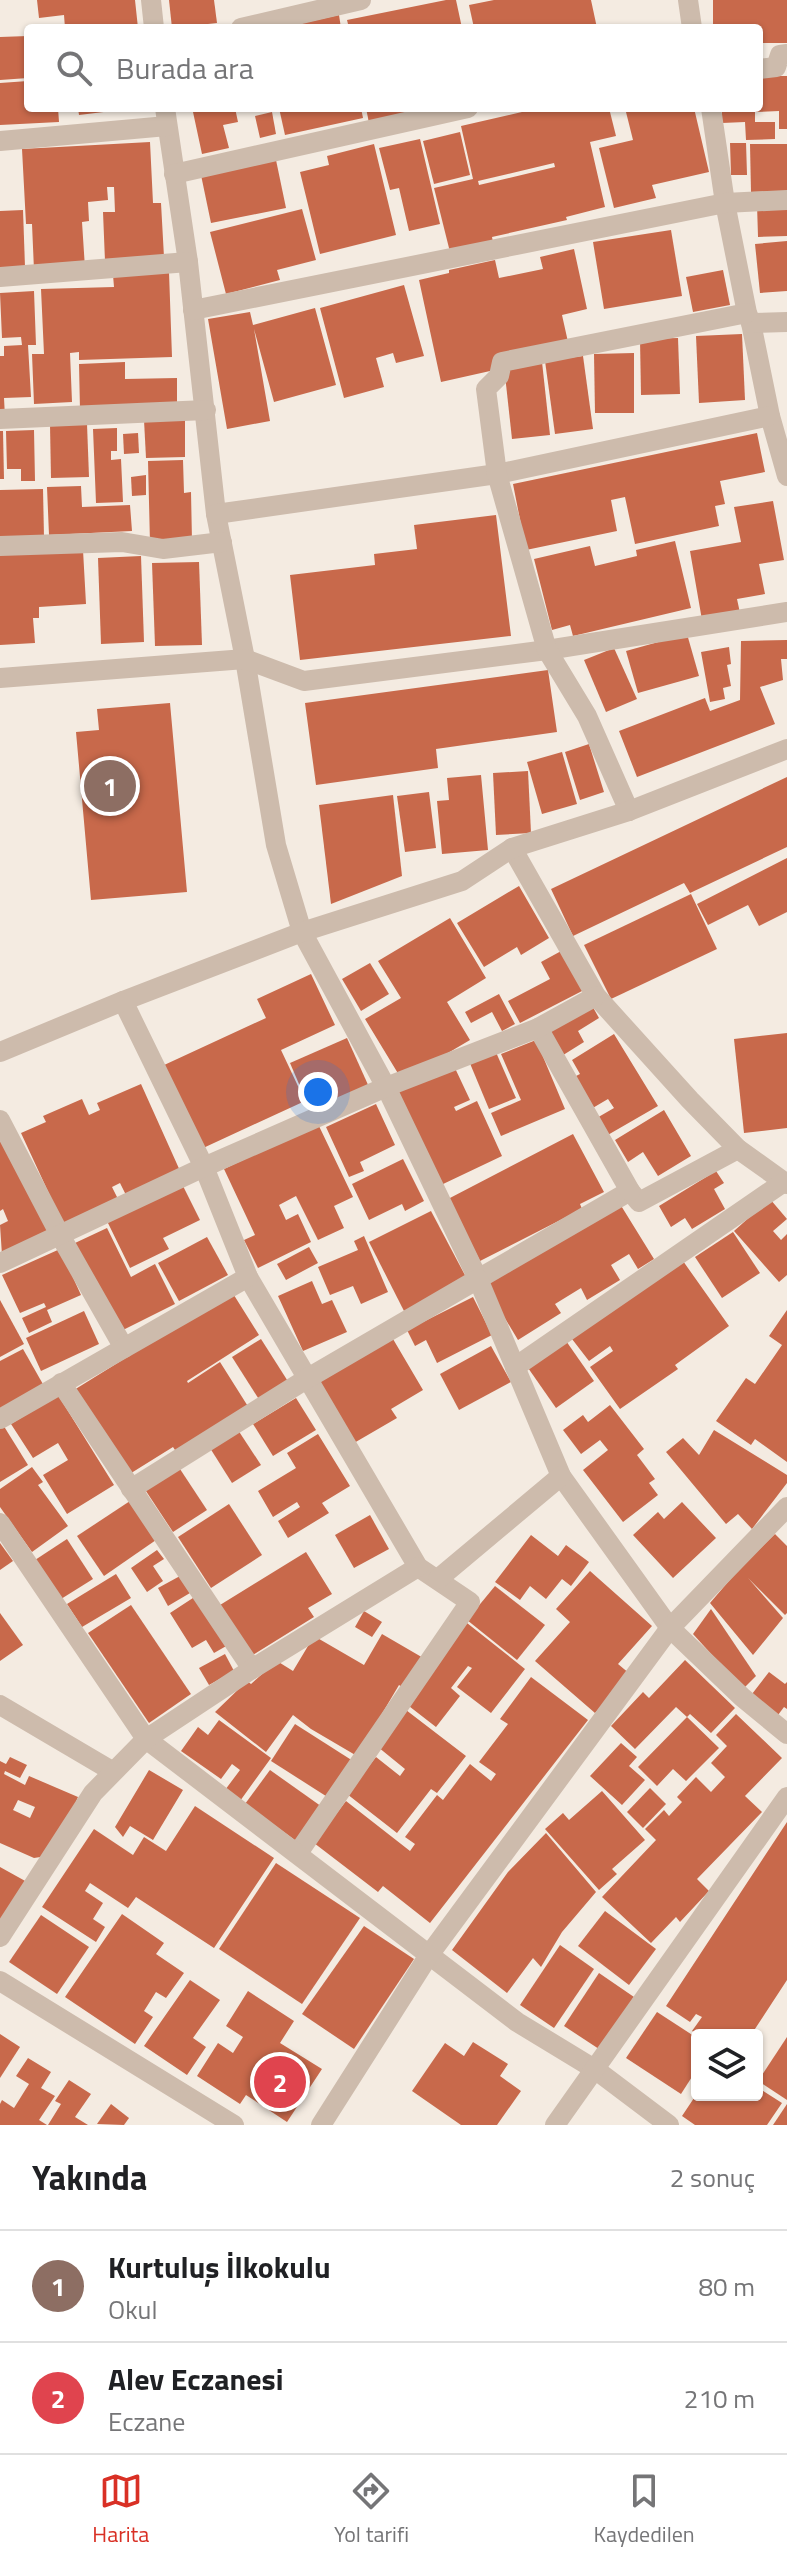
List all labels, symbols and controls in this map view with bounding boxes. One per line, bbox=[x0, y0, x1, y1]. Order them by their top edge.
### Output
search box bbox=[24, 24, 763, 112]
text: Burada ara bbox=[116, 45, 254, 91]
icon: search bbox=[52, 46, 96, 90]
pin: 1 bbox=[84, 756, 136, 816]
your location bbox=[298, 1072, 338, 1112]
map controls bbox=[691, 2029, 763, 2101]
button: layers bbox=[691, 2029, 763, 2101]
pin: 2 bbox=[254, 2052, 306, 2112]
text: Yakında bbox=[32, 2151, 147, 2203]
text: 2 sonuç bbox=[670, 2158, 755, 2197]
text: Kurtuluş İlkokulu bbox=[108, 2244, 331, 2290]
text: 1 bbox=[51, 2267, 65, 2306]
text: 80 m bbox=[698, 2267, 755, 2306]
text: Okul bbox=[108, 2290, 157, 2329]
text: Alev Eczanesi bbox=[108, 2356, 283, 2402]
text: 2 bbox=[51, 2379, 65, 2418]
text: 210 m bbox=[684, 2379, 755, 2418]
text: Eczane bbox=[108, 2402, 185, 2441]
tab: Harita bbox=[92, 2469, 149, 2551]
tab: Yol tarifi bbox=[334, 2469, 409, 2551]
tab: Kaydedilen bbox=[594, 2469, 695, 2551]

